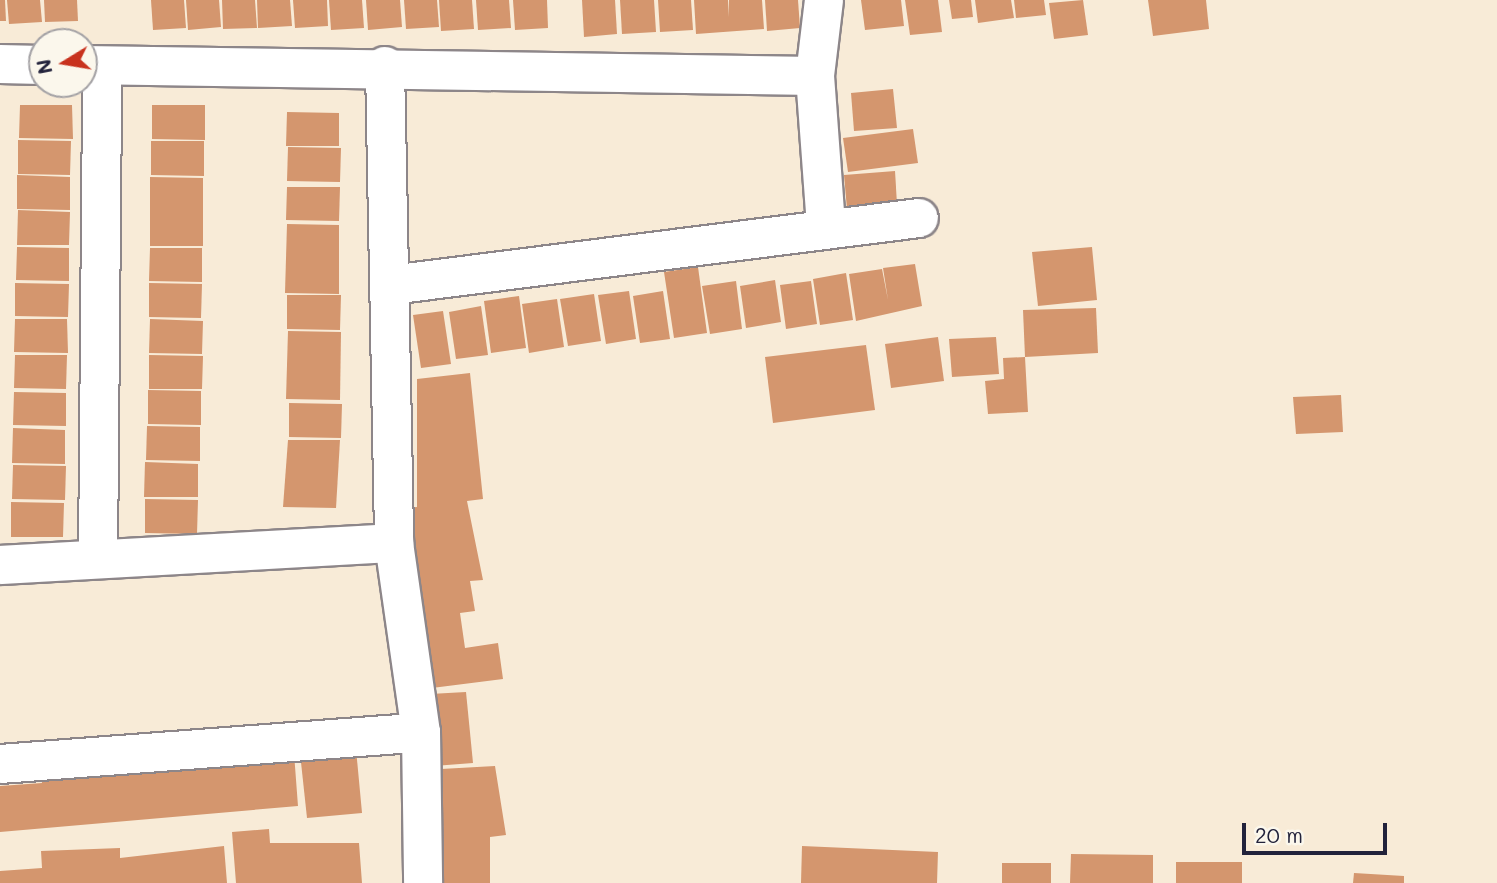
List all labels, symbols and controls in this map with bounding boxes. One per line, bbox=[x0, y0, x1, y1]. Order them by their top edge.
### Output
north arrow bbox=[28, 28, 98, 98]
text: N bbox=[30, 57, 58, 76]
scale bar bbox=[1245, 810, 1390, 854]
text: 20 m bbox=[1255, 821, 1303, 848]

